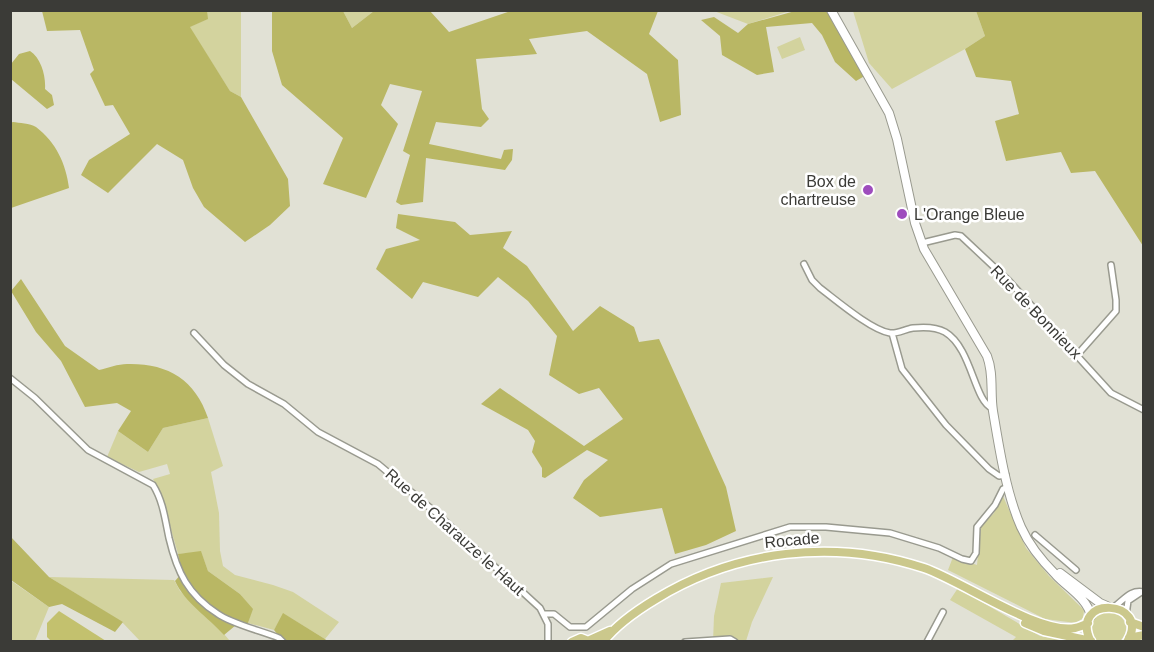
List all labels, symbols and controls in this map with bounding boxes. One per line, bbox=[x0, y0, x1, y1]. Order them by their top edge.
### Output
place label: Box de chartreuse bbox=[780, 173, 856, 208]
marker: Box de chartreuse bbox=[861, 183, 875, 197]
place label: L'Orange Bleue bbox=[914, 206, 1025, 223]
marker: L'Orange Bleue bbox=[895, 207, 909, 221]
street label: Rue de Bonnieux bbox=[987, 262, 1085, 362]
street label: Rue de Charauze le Haut bbox=[382, 465, 528, 599]
street label: Rocade bbox=[764, 529, 820, 551]

